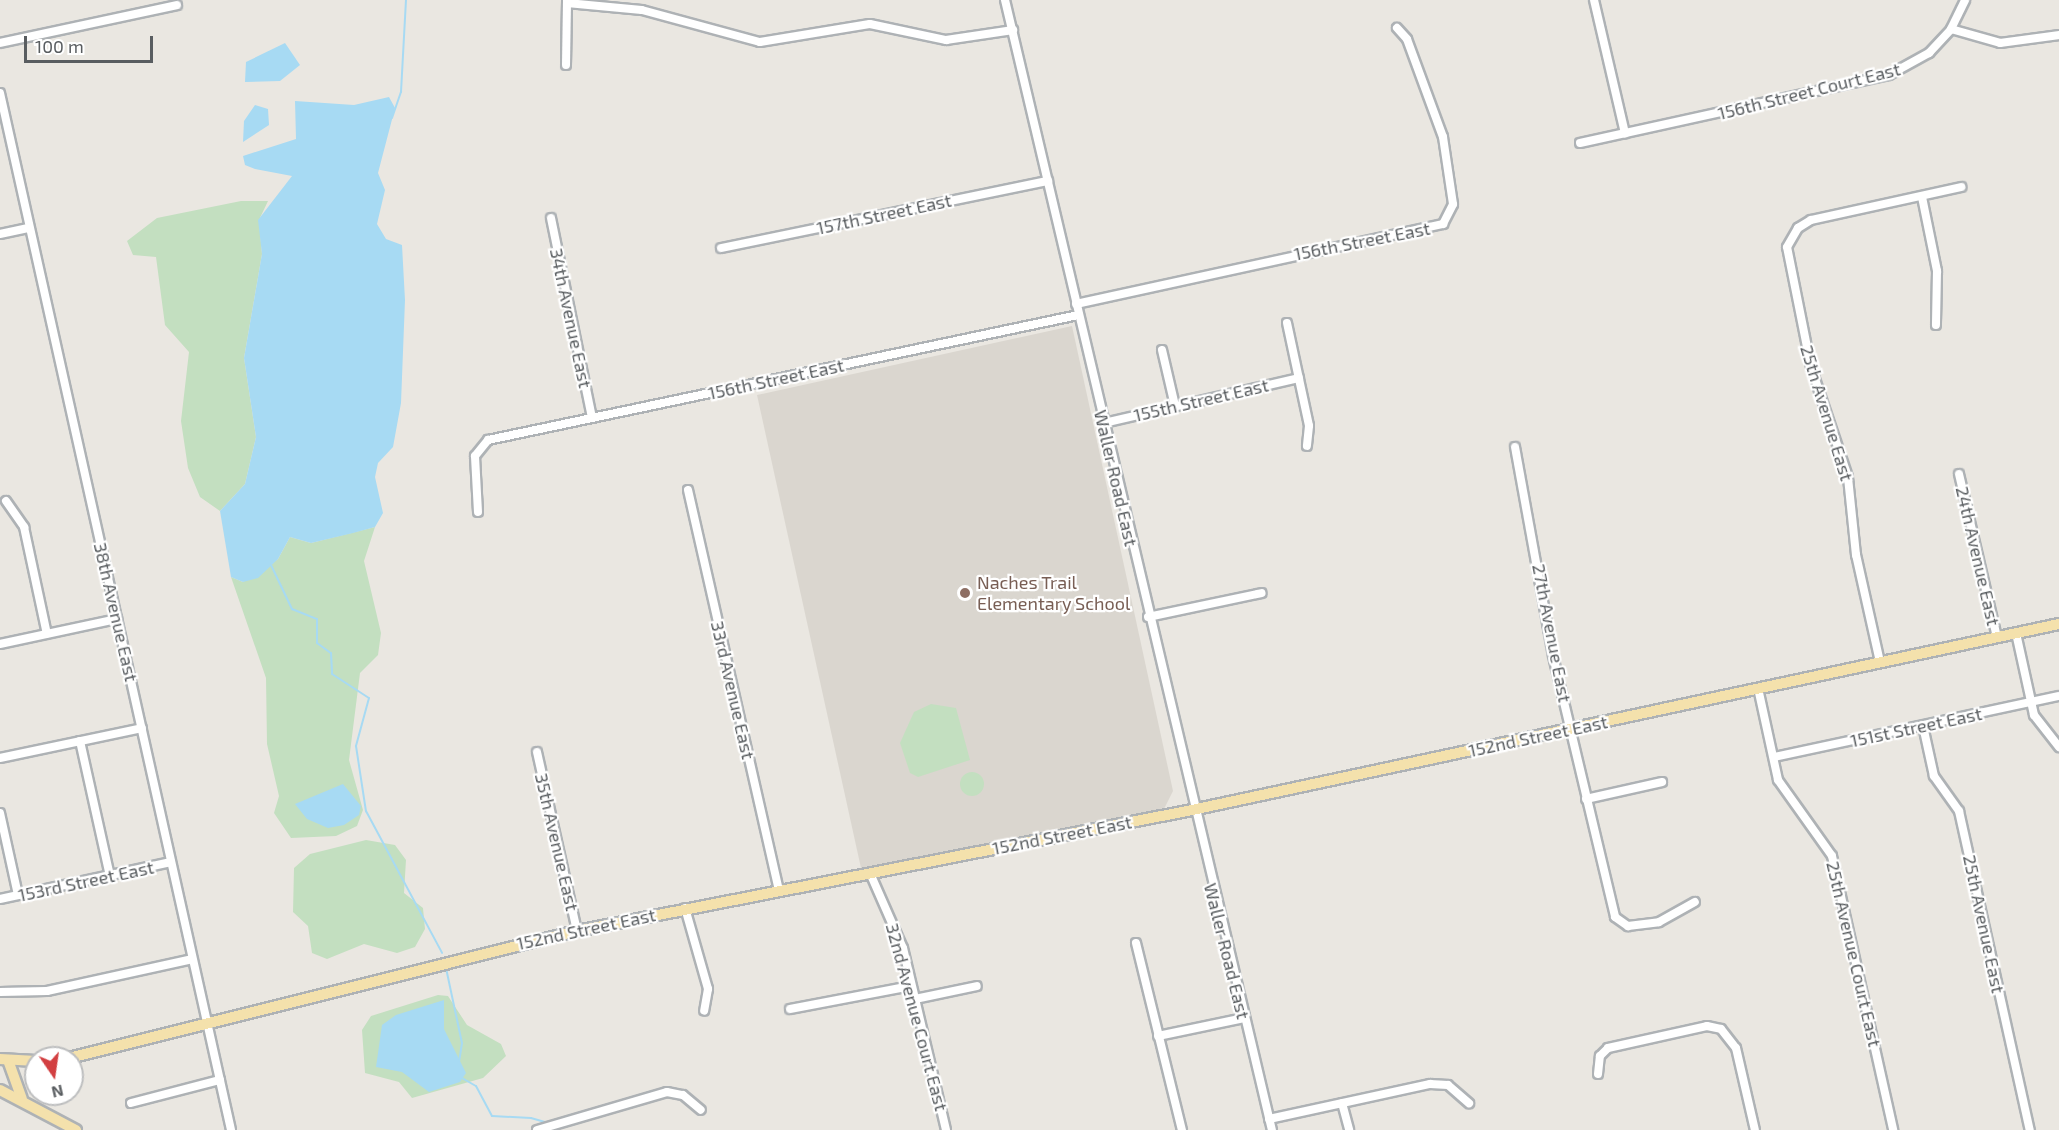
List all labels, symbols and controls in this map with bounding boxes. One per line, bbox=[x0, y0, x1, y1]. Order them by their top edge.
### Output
scale bar bbox=[27, 24, 156, 62]
text: 100 m bbox=[35, 35, 84, 57]
street label: 156th Street Court East bbox=[1716, 58, 1902, 124]
street label: 157th Street East bbox=[815, 189, 953, 239]
street label: 156th Street East bbox=[1292, 217, 1432, 265]
street label: 34th Avenue East bbox=[546, 246, 596, 390]
street label: 25th Avenue East bbox=[1796, 342, 1858, 484]
street label: 156th Street East bbox=[706, 354, 846, 404]
street label: 155th Street East bbox=[1131, 374, 1271, 426]
street label: Waller Road East bbox=[1090, 407, 1142, 549]
street label: 24th Avenue East bbox=[1951, 484, 2005, 628]
street label: 38th Avenue East bbox=[89, 540, 143, 684]
street label: 27th Avenue East bbox=[1528, 562, 1576, 704]
place label: Naches Trail Elementary School bbox=[977, 572, 1131, 614]
marker: Naches Trail Elementary School bbox=[958, 586, 972, 600]
street label: 33rd Avenue East bbox=[707, 619, 759, 761]
street label: 151st Street East bbox=[1848, 703, 1984, 751]
street label: 152nd Street East bbox=[1466, 711, 1610, 761]
street label: 35th Avenue East bbox=[531, 771, 583, 913]
street label: 152nd Street East bbox=[990, 811, 1134, 859]
street label: 25th Avenue East bbox=[1959, 853, 2009, 995]
street label: 153rd Street East bbox=[16, 856, 156, 906]
street label: 25th Avenue Court East bbox=[1822, 859, 1886, 1049]
street label: Waller Road East bbox=[1200, 881, 1254, 1021]
street label: 152nd Street East bbox=[514, 904, 658, 954]
street label: 32nd Avenue Court East bbox=[881, 920, 953, 1114]
north arrow bbox=[24, 1046, 84, 1106]
text: N bbox=[50, 1082, 65, 1103]

